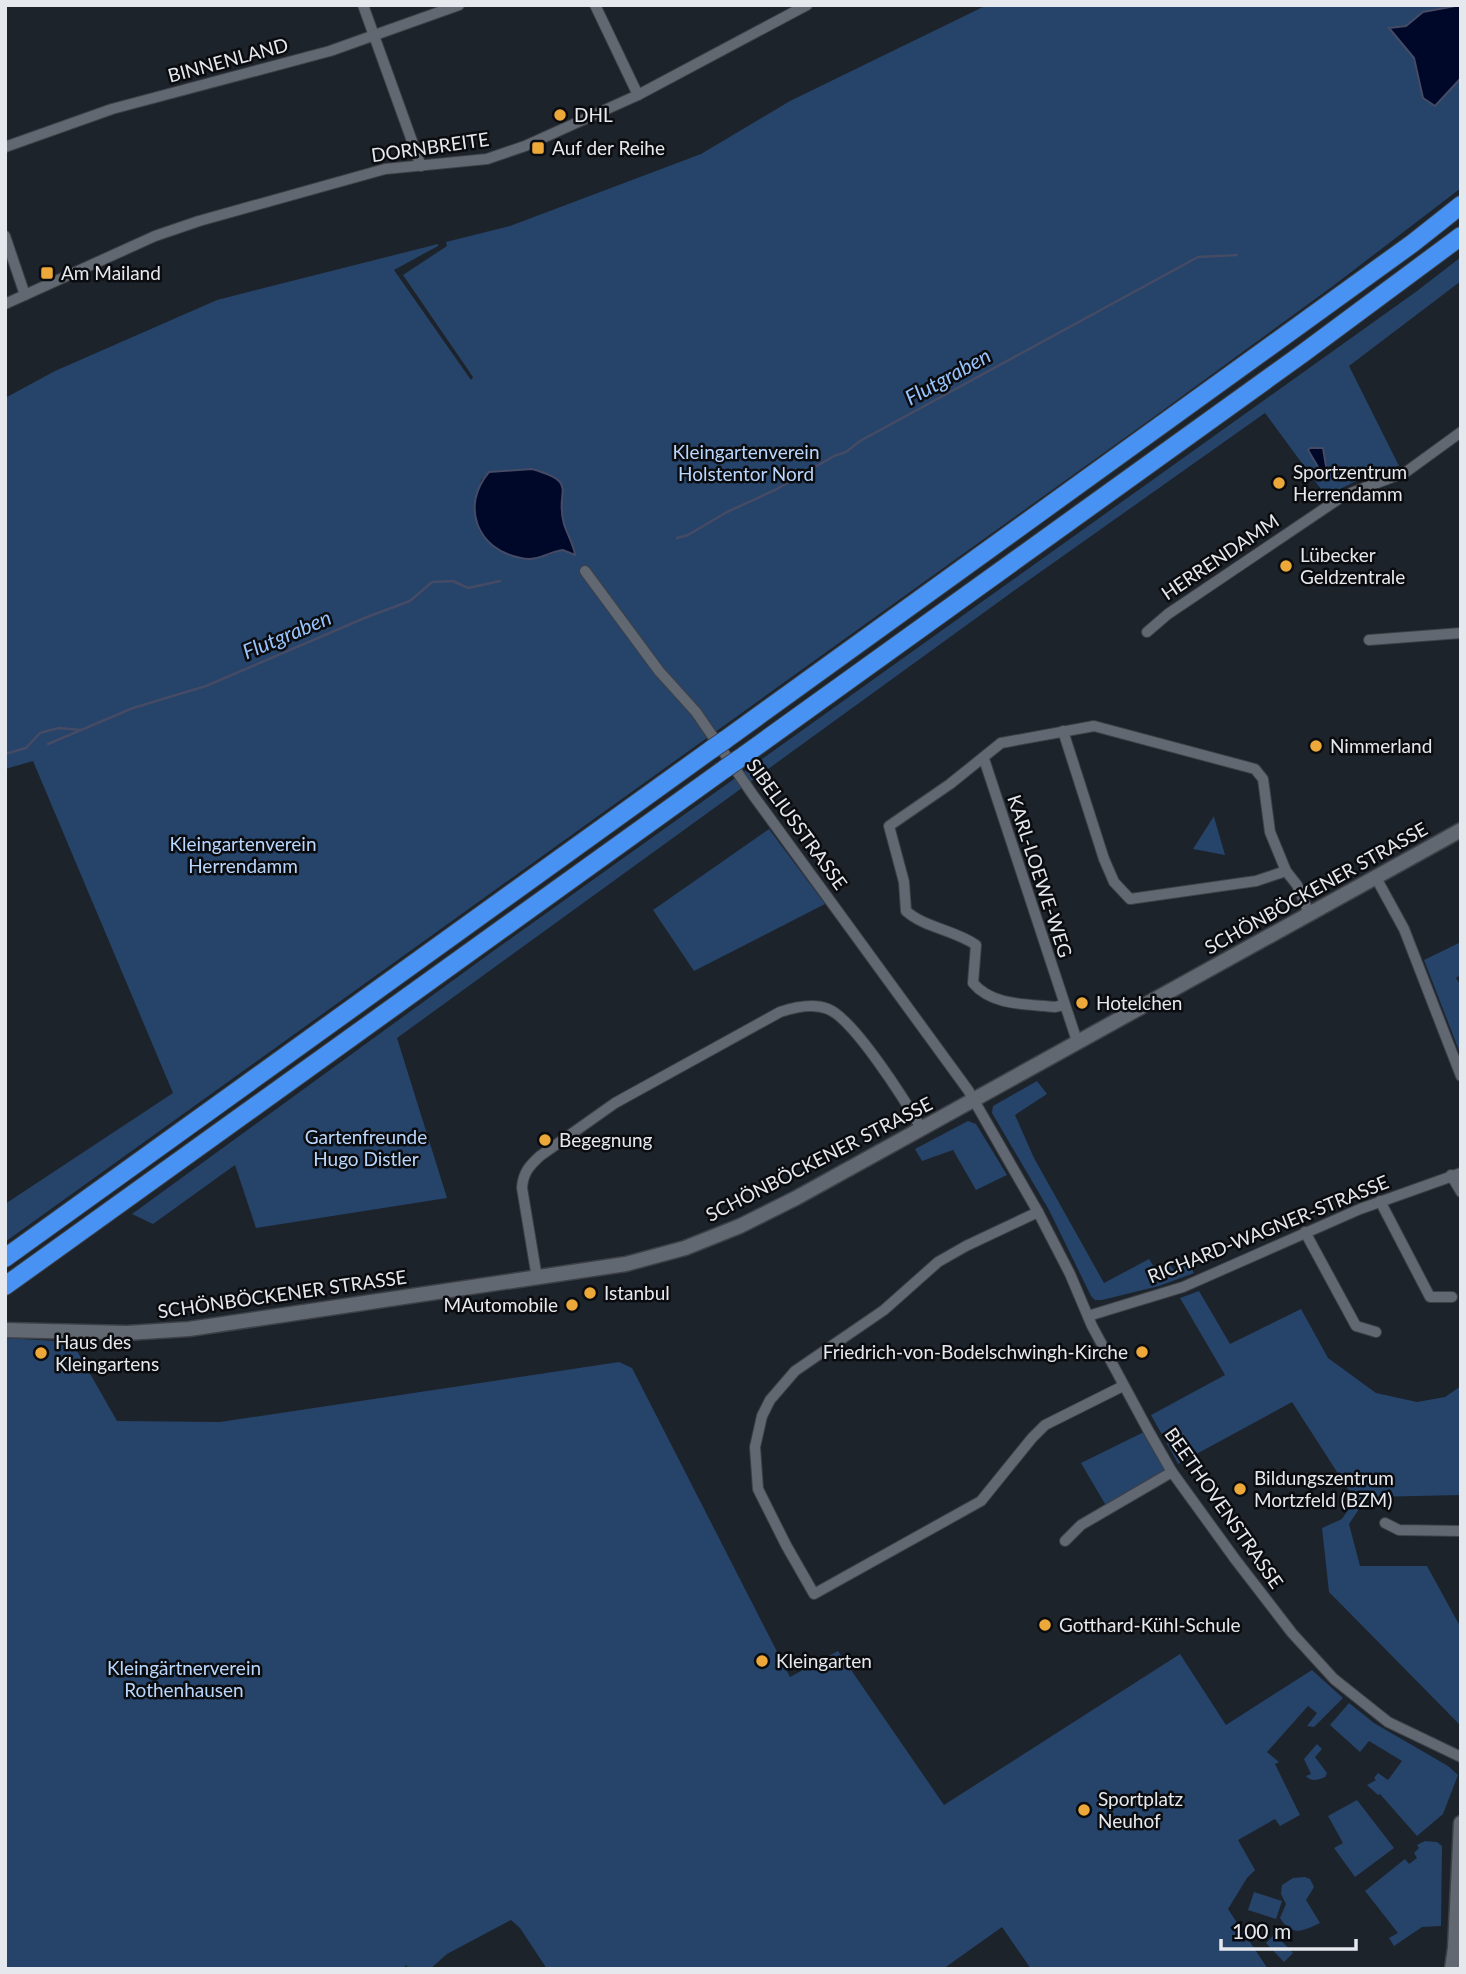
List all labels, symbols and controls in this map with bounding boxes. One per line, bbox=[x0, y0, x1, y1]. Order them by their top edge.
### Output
street label: BINNENLAND bbox=[165, 32, 291, 87]
place label: DHL bbox=[574, 103, 613, 126]
marker: DHL bbox=[552, 107, 568, 123]
street label: DORNBREITE bbox=[370, 127, 490, 166]
place label: Auf der Reihe bbox=[552, 136, 665, 159]
marker: Auf der Reihe bbox=[530, 140, 546, 156]
place label: Am Mailand bbox=[61, 261, 161, 284]
marker: Am Mailand bbox=[39, 265, 55, 281]
water label: Flutgraben bbox=[900, 342, 994, 409]
park label: Kleingartenverein Holstentor Nord bbox=[673, 440, 820, 485]
place label: Sportzentrum Herrendamm bbox=[1293, 460, 1407, 505]
marker: Sportzentrum Herrendamm bbox=[1271, 475, 1287, 491]
street label: HERRENDAMM bbox=[1157, 509, 1283, 604]
place label: Lübecker Geldzentrale bbox=[1300, 543, 1405, 588]
marker: Lübecker Geldzentrale bbox=[1278, 558, 1294, 574]
water label: Flutgraben bbox=[238, 604, 335, 663]
place label: Nimmerland bbox=[1330, 734, 1432, 757]
marker: Nimmerland bbox=[1308, 738, 1324, 754]
street label: SIBELIUSSTRASSE bbox=[742, 754, 853, 894]
street label: KARL-LOEWE-WEG bbox=[1003, 792, 1078, 960]
street label: SCHÖNBÖCKENER STRASSE bbox=[1200, 817, 1431, 958]
park label: Kleingartenverein Herrendamm bbox=[170, 832, 317, 877]
place label: Hotelchen bbox=[1096, 991, 1182, 1014]
marker: Hotelchen bbox=[1074, 995, 1090, 1011]
street label: SCHÖNBÖCKENER STRASSE bbox=[702, 1091, 936, 1226]
park label: Gartenfreunde Hugo Distler bbox=[305, 1125, 427, 1170]
place label: Begegnung bbox=[559, 1128, 653, 1151]
marker: Begegnung bbox=[537, 1132, 553, 1148]
street label: RICHARD-WAGNER-STRASSE bbox=[1144, 1170, 1392, 1288]
street label: SCHÖNBÖCKENER STRASSE bbox=[156, 1265, 408, 1322]
place label: Istanbul bbox=[604, 1281, 670, 1304]
marker: Istanbul bbox=[582, 1285, 598, 1301]
place label: MAutomobile bbox=[443, 1293, 558, 1316]
marker: MAutomobile bbox=[564, 1297, 580, 1313]
place label: Haus des Kleingartens bbox=[55, 1330, 159, 1375]
place label: Friedrich-von-Bodelschwingh-Kirche bbox=[823, 1340, 1128, 1363]
marker: Friedrich-von-Bodelschwingh-Kirche bbox=[1134, 1344, 1150, 1360]
marker: Haus des Kleingartens bbox=[33, 1345, 49, 1361]
street label: BEETHOVENSTRASSE bbox=[1160, 1423, 1289, 1593]
place label: Bildungszentrum Mortzfeld (BZM) bbox=[1254, 1466, 1394, 1511]
marker: Bildungszentrum Mortzfeld (BZM) bbox=[1232, 1481, 1248, 1497]
place label: Gotthard-Kühl-Schule bbox=[1059, 1613, 1241, 1636]
marker: Gotthard-Kühl-Schule bbox=[1037, 1617, 1053, 1633]
place label: Kleingarten bbox=[776, 1649, 872, 1672]
marker: Kleingarten bbox=[754, 1653, 770, 1669]
park label: Kleingärtnerverein Rothenhausen bbox=[107, 1656, 261, 1701]
place label: Sportplatz Neuhof bbox=[1098, 1787, 1183, 1832]
marker: Sportplatz Neuhof bbox=[1076, 1802, 1092, 1818]
scale bar bbox=[1221, 1908, 1356, 1952]
text: 100 m bbox=[1232, 1918, 1291, 1943]

